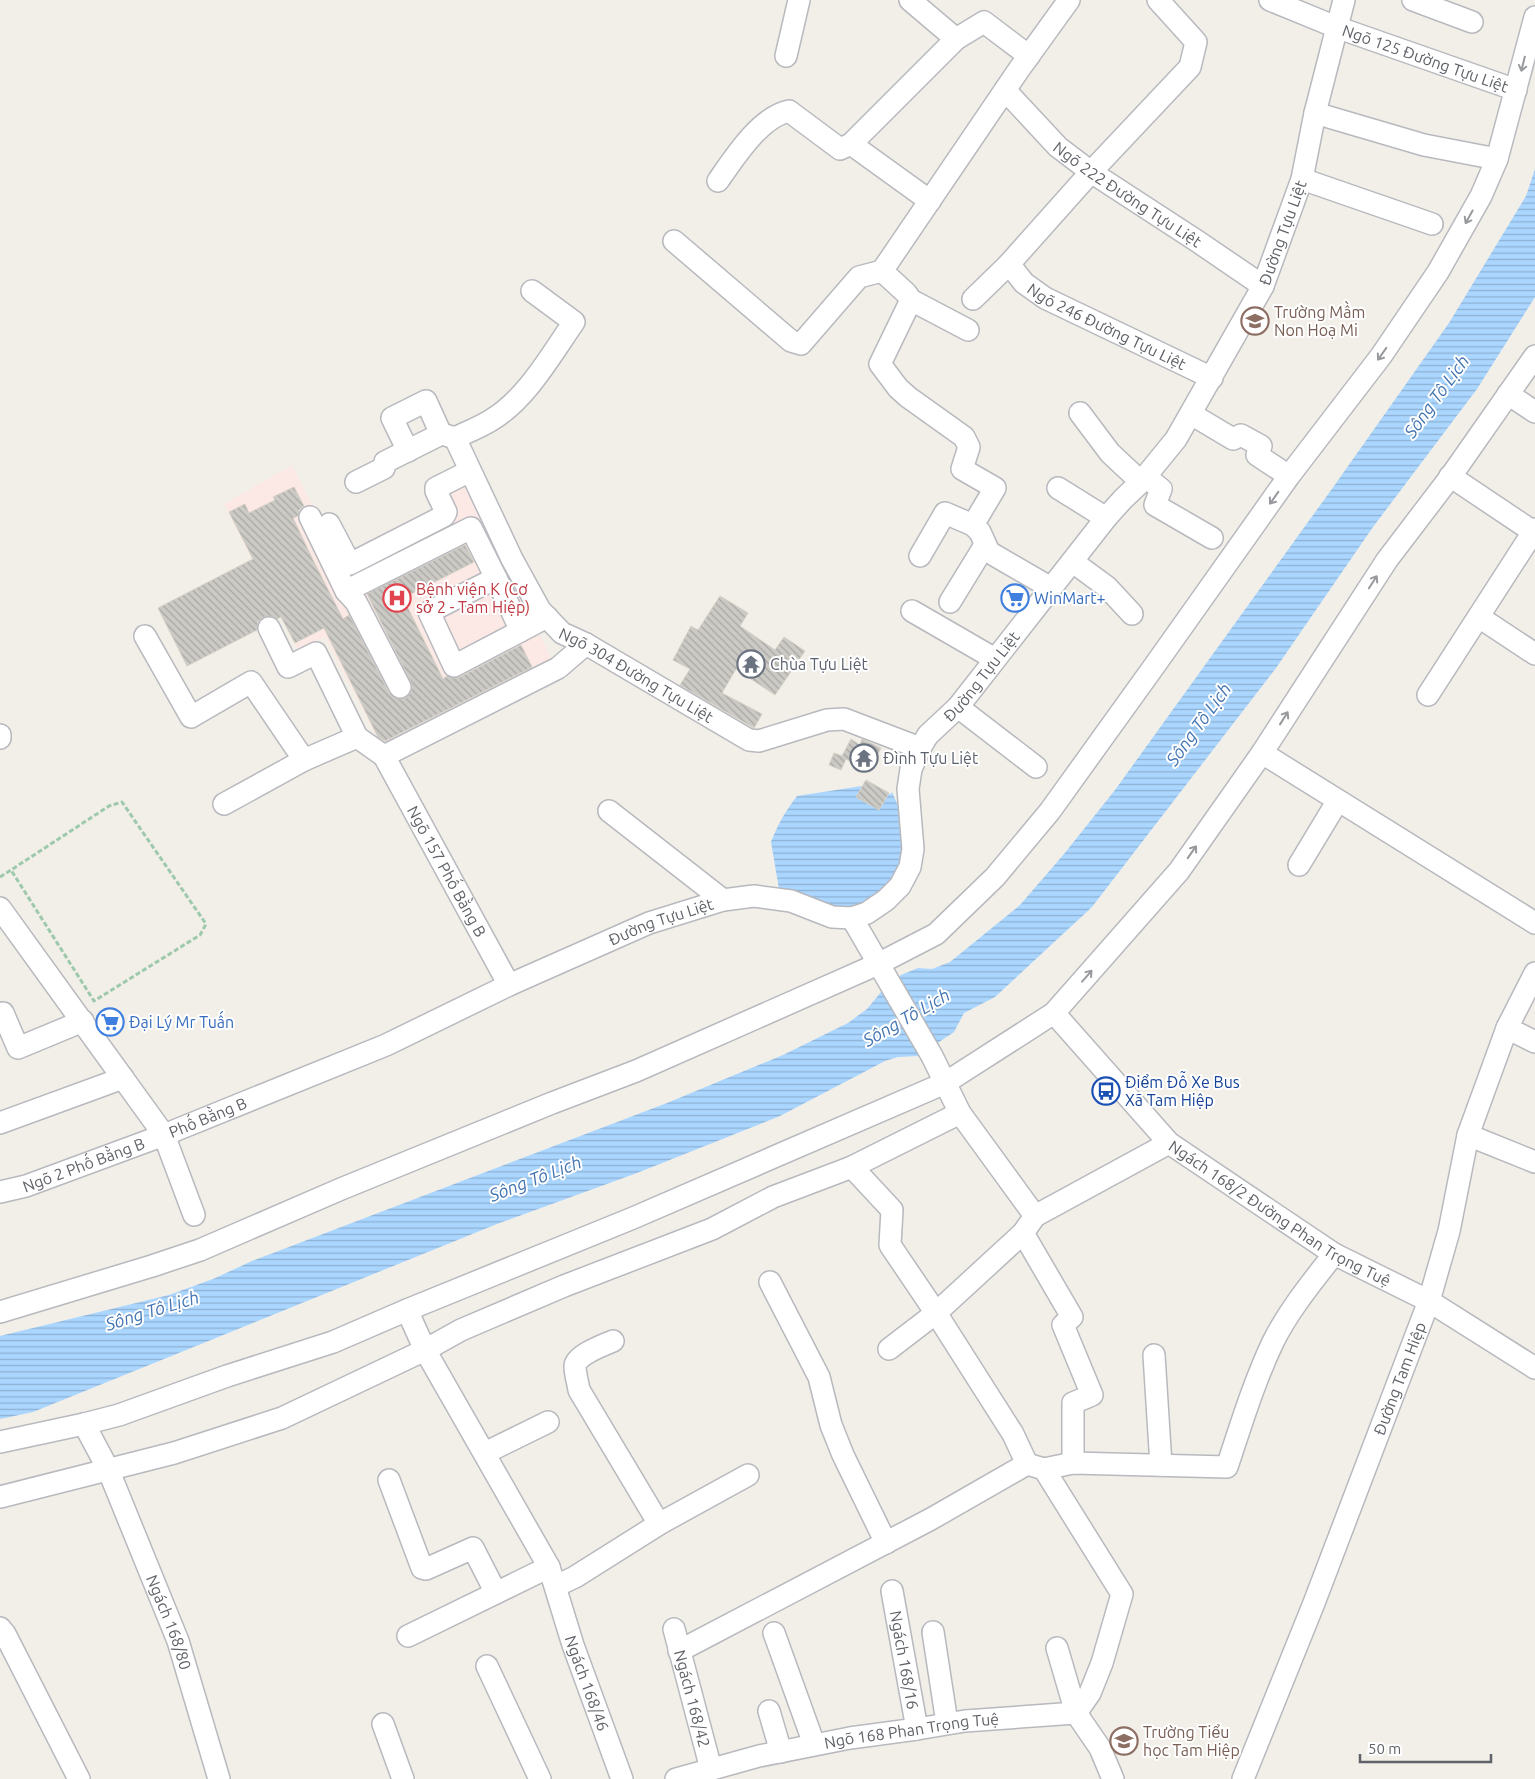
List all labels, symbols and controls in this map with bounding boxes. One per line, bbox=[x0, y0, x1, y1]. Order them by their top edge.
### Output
street label: Ngõ 125 Đường Tựu Liệt bbox=[1340, 21, 1511, 96]
one-way arrow bbox=[1518, 56, 1527, 72]
street label: Ngõ 222 Đường Tựu Liệt bbox=[1050, 138, 1206, 251]
street label: Đường Tựu Liệt bbox=[1255, 177, 1310, 287]
one-way arrow bbox=[1464, 209, 1474, 224]
street label: Ngõ 246 Đường Tựu Liệt bbox=[1024, 279, 1190, 374]
place label: Trường Mầm Non Hoạ Mi bbox=[1274, 300, 1365, 339]
school or university icon: Trường Mầm Non Hoạ Mi bbox=[1240, 306, 1270, 336]
one-way arrow bbox=[1377, 347, 1387, 361]
water label: Sông Tô Lịch bbox=[1399, 351, 1473, 442]
one-way arrow bbox=[1269, 490, 1279, 504]
one-way arrow bbox=[1368, 576, 1378, 590]
place label: Bệnh viện K (Cơ sở 2 - Tam Hiệp) bbox=[416, 580, 530, 617]
hospital icon: Bệnh viện K (Cơ sở 2 - Tam Hiệp) bbox=[382, 583, 412, 613]
supermarket icon: WinMart+ bbox=[1000, 583, 1030, 613]
place label: WinMart+ bbox=[1034, 589, 1106, 607]
street label: Ngõ 304 Đường Tựu Liệt bbox=[556, 624, 717, 726]
street label: Đường Tựu Liệt bbox=[940, 627, 1023, 725]
temple icon: Chùa Tựu Liệt bbox=[736, 649, 766, 679]
place label: Chùa Tựu Liệt bbox=[770, 655, 869, 673]
water label: Sông Tô Lịch bbox=[1161, 679, 1235, 770]
one-way arrow bbox=[1279, 712, 1289, 726]
temple icon: Đình Tựu Liệt bbox=[849, 743, 879, 773]
place label: Đình Tựu Liệt bbox=[883, 749, 979, 767]
street label: Ngõ 157 Phố Bằng B bbox=[404, 802, 490, 940]
one-way arrow bbox=[1187, 846, 1197, 860]
street label: Đường Tựu Liệt bbox=[606, 894, 716, 949]
one-way arrow bbox=[1081, 970, 1092, 983]
water label: Sông Tô Lịch bbox=[858, 984, 953, 1050]
supermarket icon: Đại Lý Mr Tuấn bbox=[95, 1007, 125, 1037]
place label: Đại Lý Mr Tuấn bbox=[129, 1010, 234, 1031]
place label: Điểm Đỗ Xe Bus Xã Tam Hiệp bbox=[1125, 1070, 1240, 1109]
bus stop icon: Điểm Đỗ Xe Bus Xã Tam Hiệp bbox=[1091, 1076, 1121, 1106]
street label: Phố Bằng B bbox=[166, 1093, 249, 1141]
street label: Ngõ 2 Phố Bằng B bbox=[20, 1134, 147, 1196]
street label: Ngách 168/2 Đường Phan Trọng Tuệ bbox=[1165, 1137, 1394, 1290]
water label: Sông Tô Lịch bbox=[485, 1151, 584, 1205]
water label: Sông Tô Lịch bbox=[102, 1286, 201, 1334]
street label: Đường Tam Hiệp bbox=[1370, 1319, 1429, 1438]
street label: Ngách 168/80 bbox=[143, 1572, 195, 1672]
street label: Ngách 168/16 bbox=[887, 1609, 922, 1711]
street label: Ngách 168/46 bbox=[562, 1633, 613, 1733]
street label: Ngách 168/42 bbox=[671, 1648, 714, 1749]
street label: Ngõ 168 Phan Trọng Tuệ bbox=[823, 1710, 1000, 1752]
place label: Trường Tiểu học Tam Hiệp bbox=[1143, 1723, 1240, 1759]
school or university icon: Trường Tiểu học Tam Hiệp bbox=[1109, 1726, 1139, 1756]
scale bar bbox=[1360, 1732, 1491, 1764]
text: 50 m bbox=[1368, 1740, 1401, 1757]

